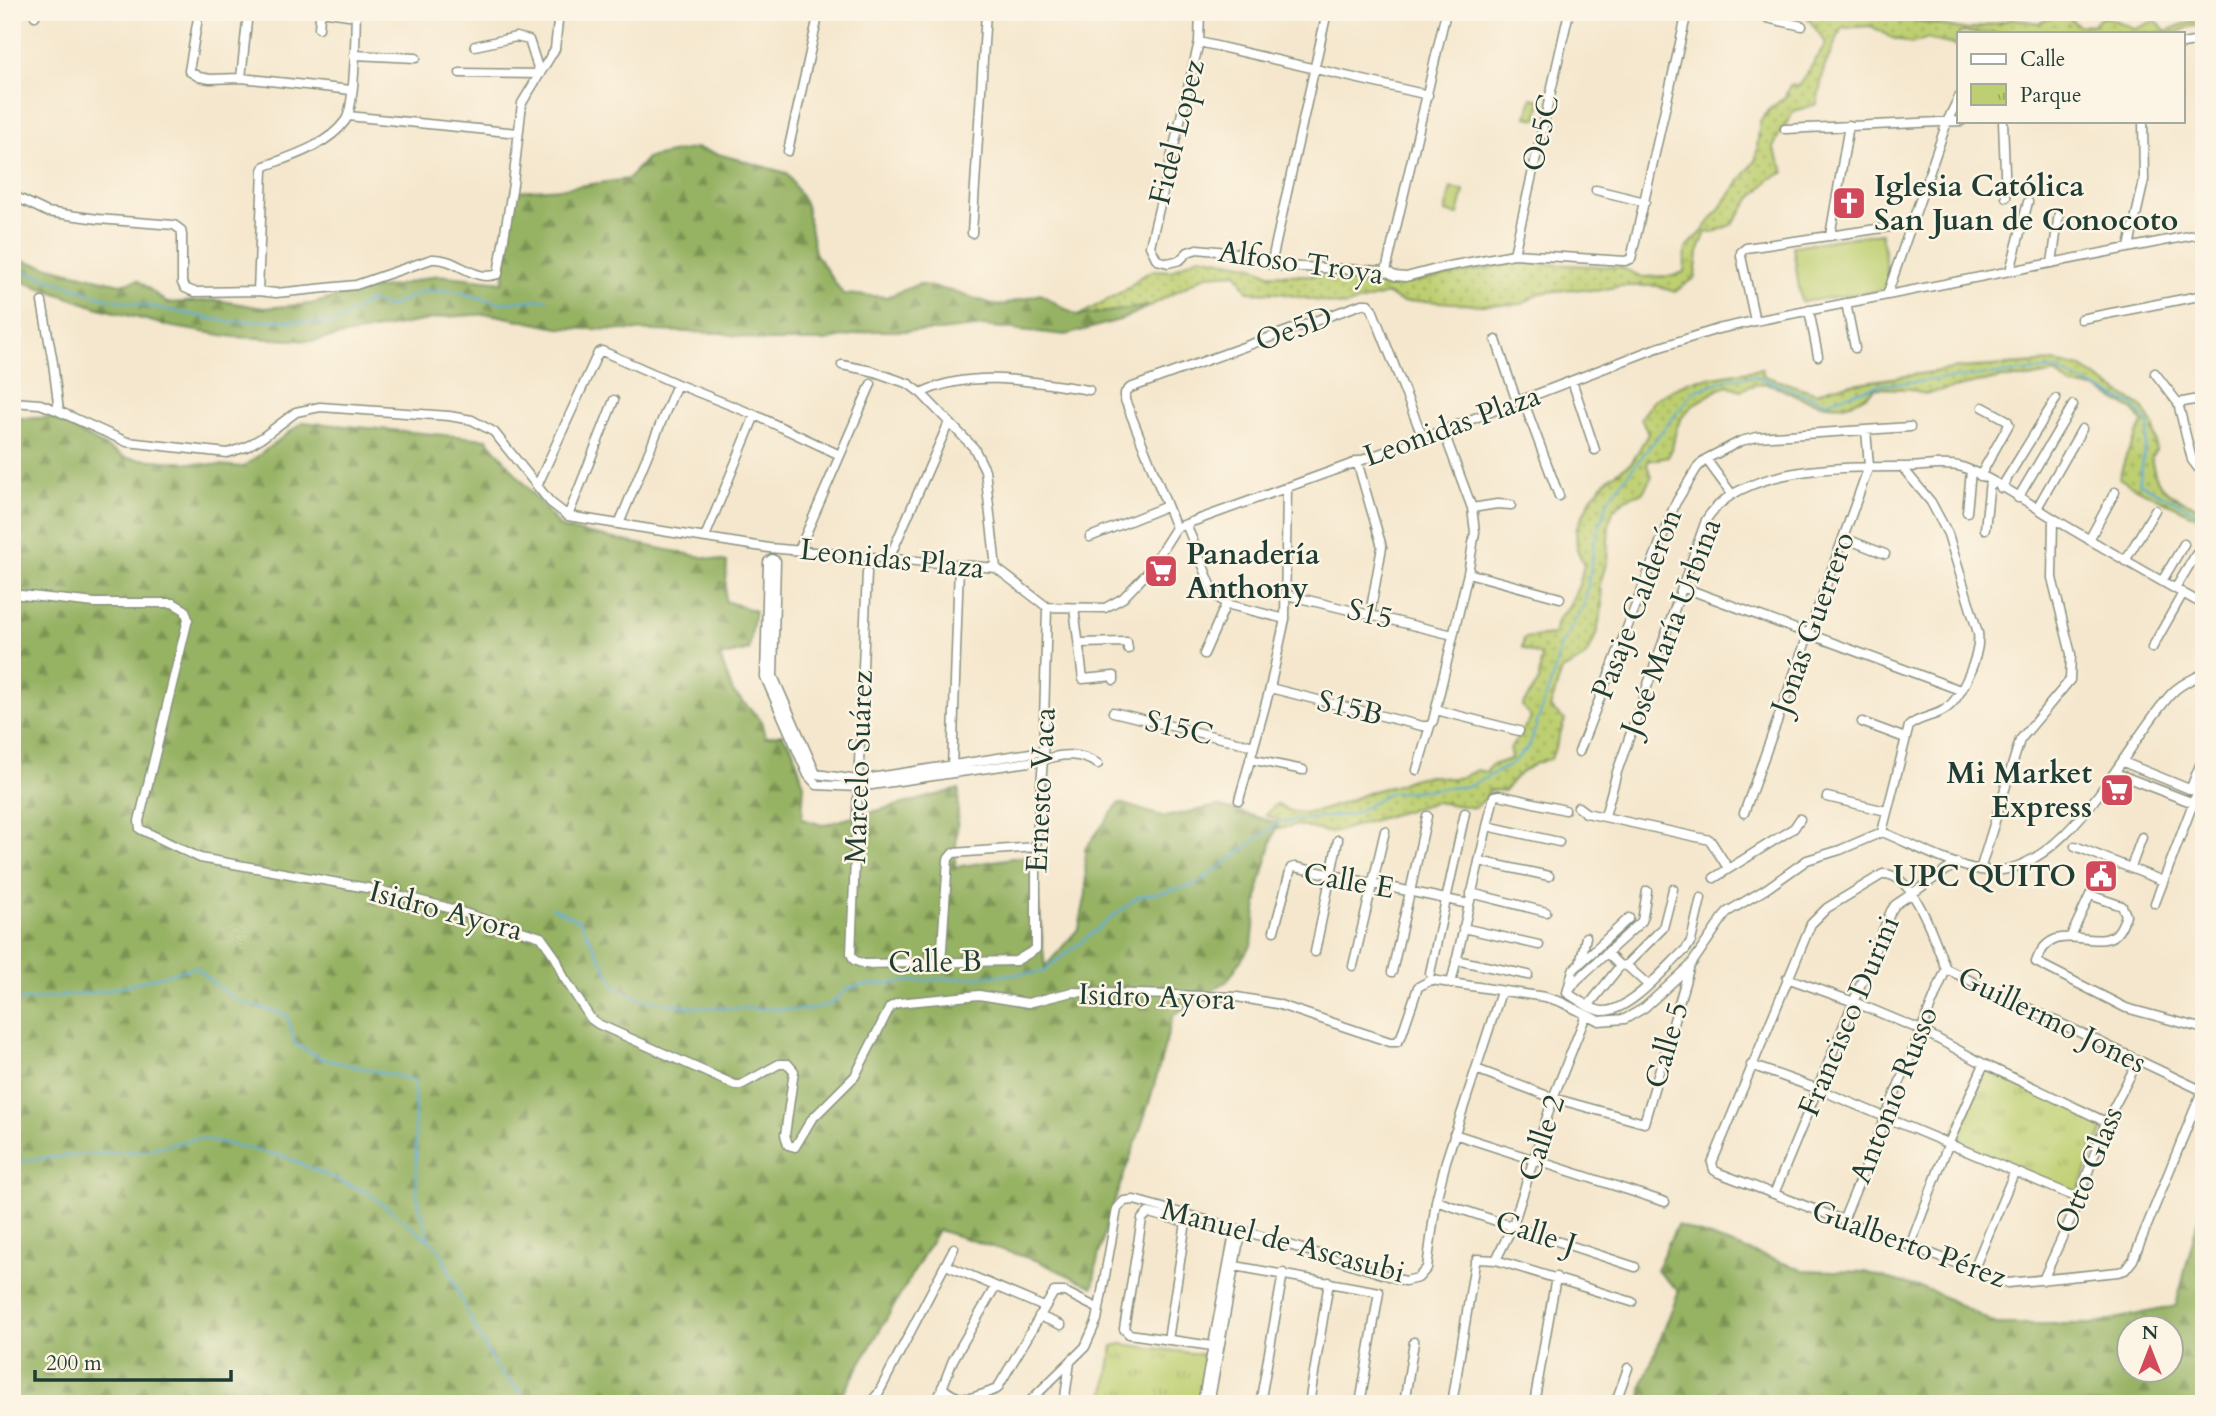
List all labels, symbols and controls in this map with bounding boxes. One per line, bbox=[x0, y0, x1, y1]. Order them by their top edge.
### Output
legend bbox=[1957, 32, 2184, 122]
text: Calle bbox=[2020, 45, 2065, 74]
street label: Fidel Lopez bbox=[1139, 55, 1215, 209]
text: Parque bbox=[2020, 81, 2081, 110]
street label: Oe5C bbox=[1512, 90, 1570, 176]
place label: Iglesia Católica San Juan de Conocoto bbox=[1874, 166, 2178, 241]
church icon: Iglesia Católica San Juan de Conocoto bbox=[1830, 184, 1868, 222]
street label: Alfoso Troya bbox=[1216, 231, 1386, 295]
street label: Oe5D bbox=[1250, 296, 1338, 362]
street label: Leonidas Plaza bbox=[1358, 375, 1546, 477]
street label: Pasaje Calderón bbox=[1582, 503, 1692, 705]
street label: José María Urbina bbox=[1609, 512, 1731, 745]
street label: Jonás Guerrero bbox=[1760, 526, 1865, 724]
street label: Leonidas Plaza bbox=[798, 529, 986, 589]
place label: Panadería Anthony bbox=[1186, 534, 1320, 609]
supermarket icon: Panadería Anthony bbox=[1142, 552, 1180, 590]
street label: S15 bbox=[1343, 589, 1397, 639]
street label: Marcelo Suárez bbox=[835, 669, 883, 865]
street label: S15B bbox=[1313, 680, 1387, 736]
street label: S15C bbox=[1141, 700, 1217, 756]
street label: Ernesto Vaca bbox=[1016, 706, 1066, 874]
place label: Mi Market Express bbox=[1947, 753, 2092, 828]
supermarket icon: Mi Market Express bbox=[2098, 771, 2136, 809]
street label: Calle E bbox=[1300, 853, 1398, 909]
place label: UPC QUITO bbox=[1893, 856, 2076, 897]
public building icon: UPC QUITO bbox=[2082, 857, 2120, 895]
street label: Isidro Ayora bbox=[365, 871, 527, 951]
street label: Francisco Durini bbox=[1788, 910, 1910, 1122]
street label: Calle B bbox=[888, 941, 982, 983]
street label: Guillermo Jones bbox=[1951, 957, 2153, 1083]
street label: Isidro Ayora bbox=[1078, 974, 1236, 1020]
street label: Calle 5 bbox=[1635, 997, 1699, 1093]
street label: Antonio Russo bbox=[1840, 1000, 1948, 1190]
street label: Calle 2 bbox=[1509, 1090, 1575, 1186]
street label: Otto Glass bbox=[2045, 1100, 2133, 1240]
street label: Manuel de Ascasubi bbox=[1157, 1189, 1409, 1293]
street label: Gualberto Pérez bbox=[1806, 1190, 2013, 1298]
street label: Calle J bbox=[1490, 1201, 1582, 1265]
north arrow bbox=[2114, 1314, 2184, 1384]
text: N bbox=[2142, 1320, 2159, 1346]
scale bar bbox=[35, 1339, 231, 1383]
text: 200 m bbox=[46, 1349, 102, 1378]

